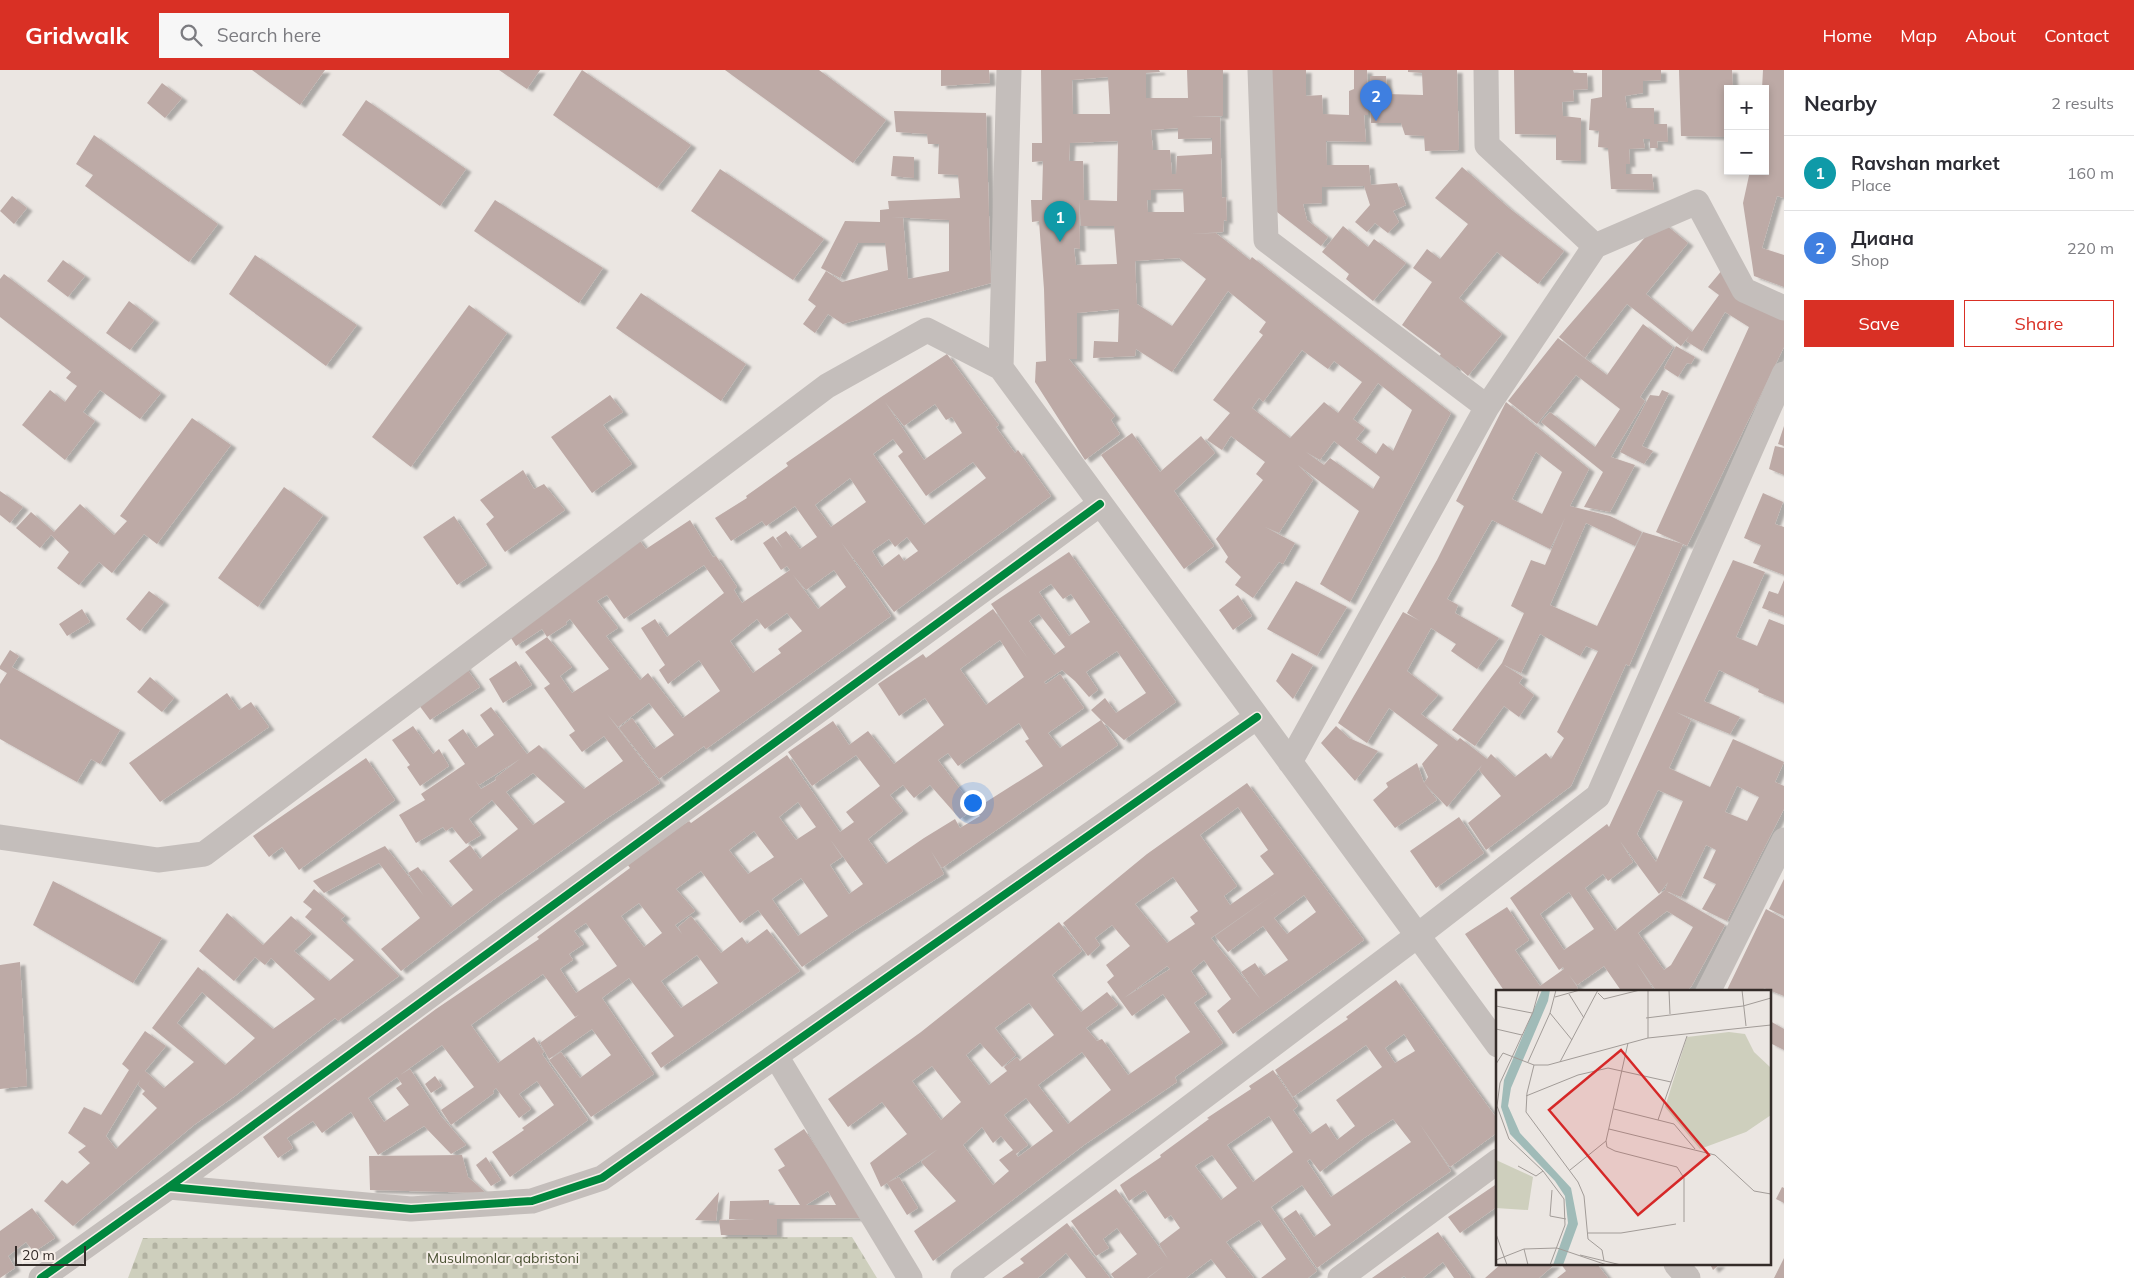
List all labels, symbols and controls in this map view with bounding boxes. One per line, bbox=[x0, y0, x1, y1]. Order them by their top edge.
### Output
search box bbox=[159, 13, 509, 58]
text: Gridwalk bbox=[25, 20, 129, 50]
icon: search bbox=[177, 21, 205, 49]
text: Search here bbox=[217, 23, 321, 47]
text: Home bbox=[1822, 24, 1872, 47]
text: Map bbox=[1900, 24, 1937, 47]
text: About bbox=[1965, 24, 2016, 47]
text: Contact bbox=[2044, 24, 2109, 47]
pin: 2 bbox=[1360, 80, 1392, 121]
map controls bbox=[1724, 85, 1769, 175]
button: + bbox=[1724, 85, 1769, 130]
text: Nearby bbox=[1804, 90, 1877, 116]
text: 2 results bbox=[2051, 93, 2114, 113]
button: − bbox=[1724, 130, 1769, 175]
text: Ravshan market bbox=[1851, 151, 2000, 175]
text: 1 bbox=[1815, 163, 1825, 183]
text: 160 m bbox=[2067, 163, 2114, 183]
text: Place bbox=[1851, 175, 1891, 195]
pin: 1 bbox=[1044, 201, 1076, 242]
text: Диана bbox=[1851, 226, 1914, 250]
text: 2 bbox=[1815, 238, 1825, 258]
text: 220 m bbox=[2067, 238, 2114, 258]
text: Shop bbox=[1851, 250, 1889, 270]
button: Save bbox=[1804, 300, 1954, 347]
button: Share bbox=[1964, 300, 2114, 347]
your location bbox=[960, 790, 986, 816]
inset map bbox=[1496, 990, 1772, 1266]
scale bar bbox=[15, 1243, 86, 1266]
text: 20 m bbox=[22, 1246, 55, 1264]
park label: Musulmonlar qabristoni bbox=[427, 1249, 579, 1267]

